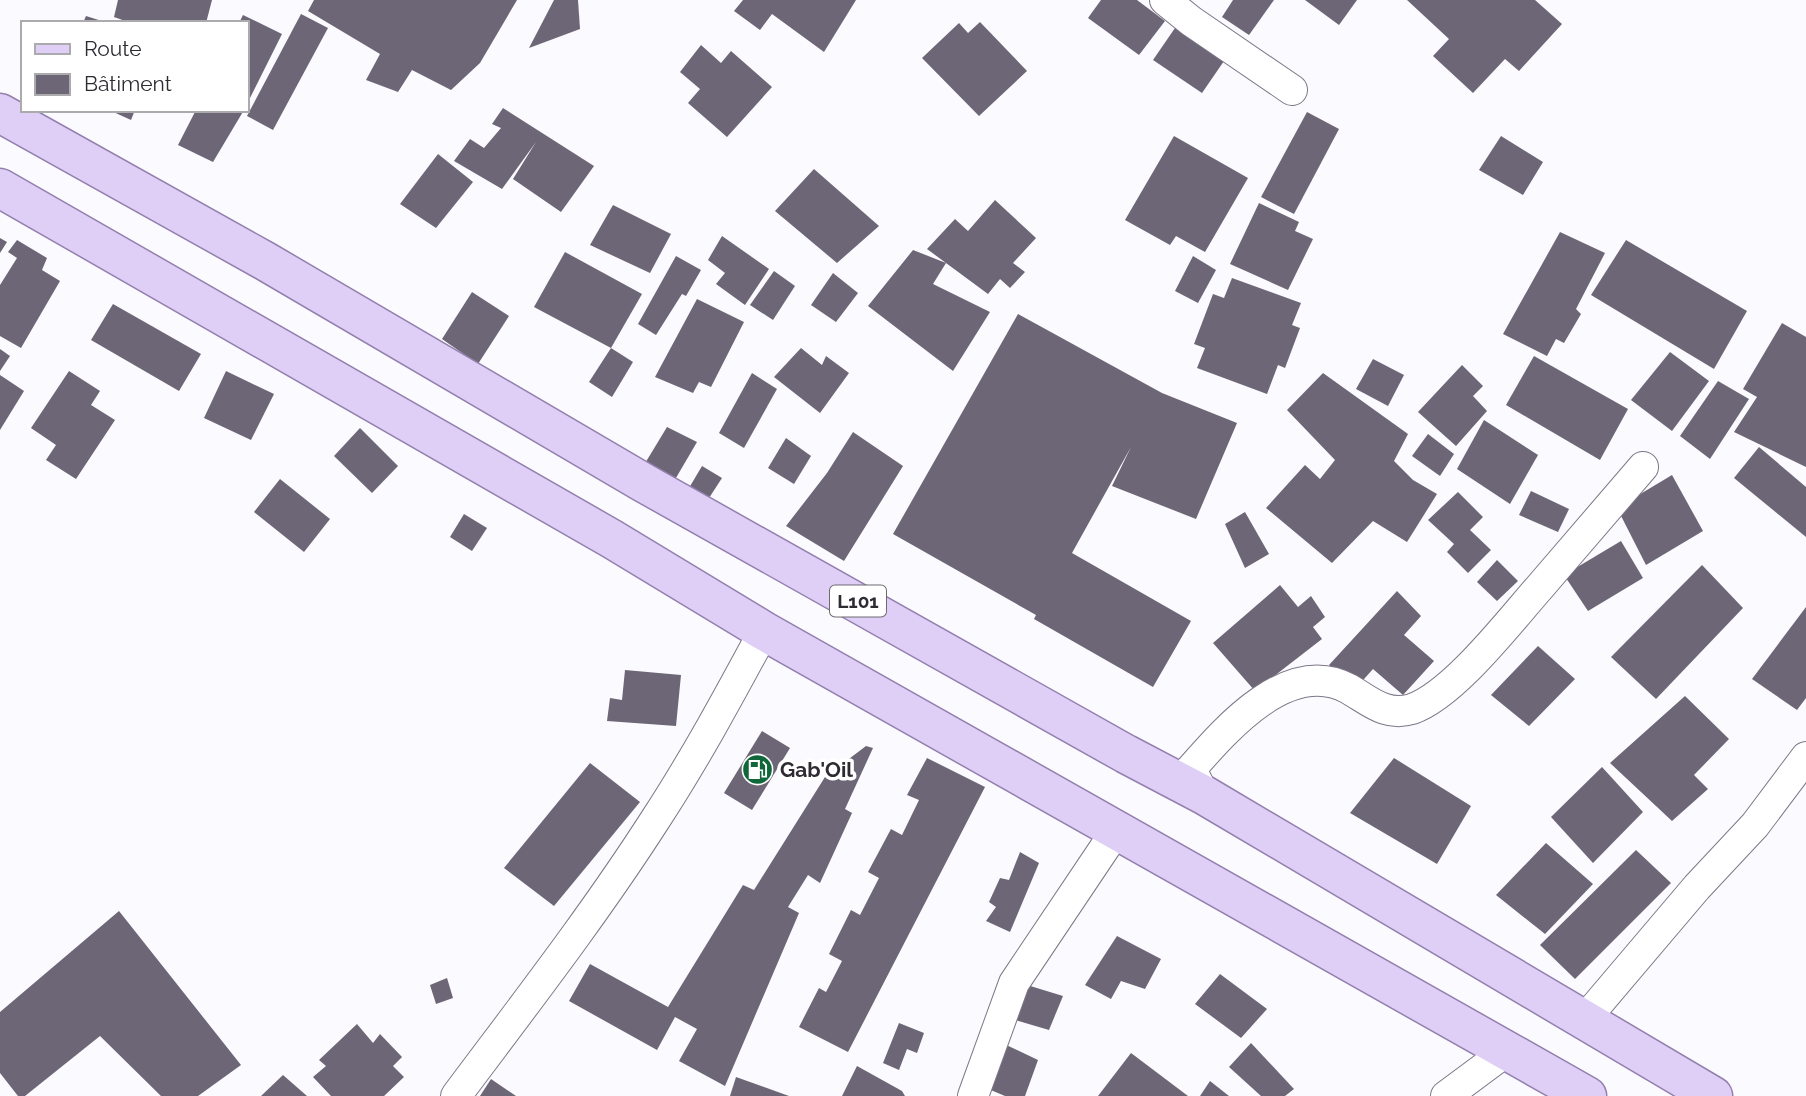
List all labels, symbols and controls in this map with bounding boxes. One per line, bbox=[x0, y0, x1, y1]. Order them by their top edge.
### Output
legend bbox=[21, 21, 248, 112]
text: Route bbox=[84, 36, 142, 61]
text: Bâtiment bbox=[84, 71, 172, 96]
road number: L101 bbox=[830, 586, 886, 616]
fuel station icon: Gab'Oil bbox=[740, 752, 774, 786]
place label: Gab'Oil bbox=[780, 757, 853, 782]

